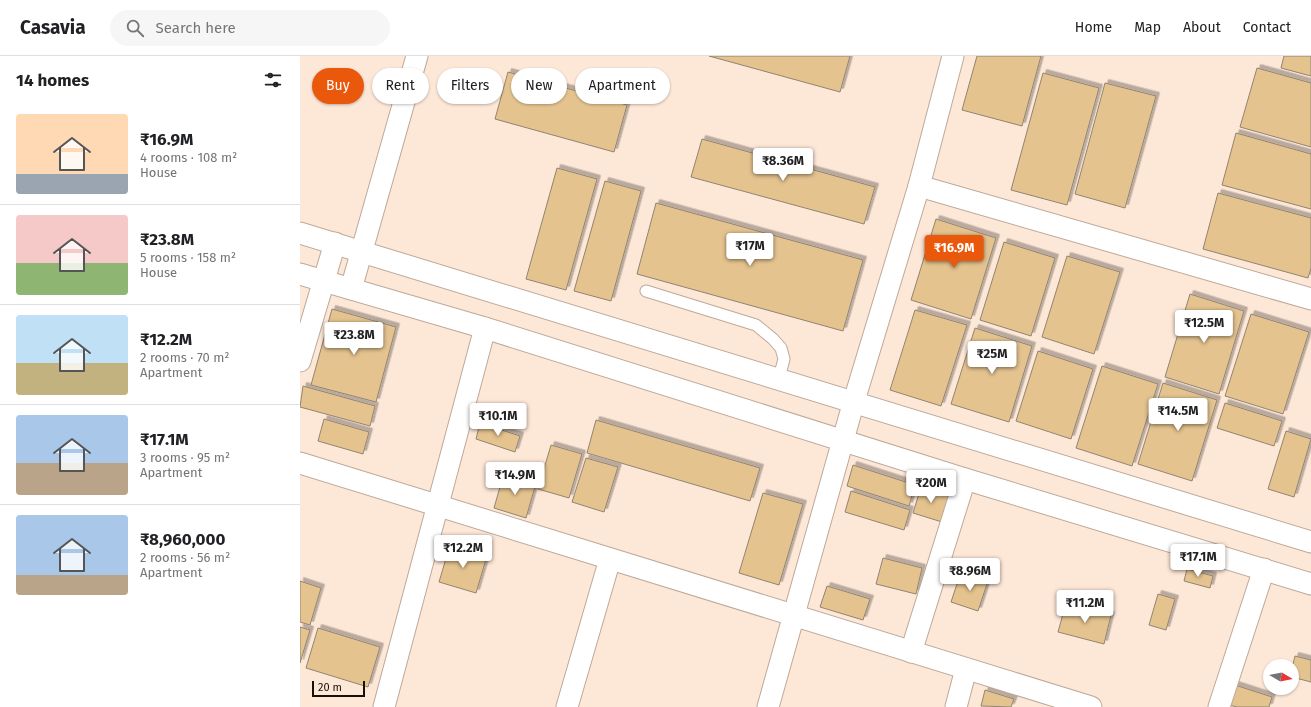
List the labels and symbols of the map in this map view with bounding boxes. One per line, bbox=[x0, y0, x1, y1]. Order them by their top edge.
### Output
pin: ₹8.36M bbox=[750, 148, 816, 182]
pin: ₹17M bbox=[726, 233, 774, 267]
pin: ₹16.9M bbox=[921, 235, 987, 269]
pin: ₹12.5M bbox=[1171, 310, 1237, 344]
pin: ₹23.8M bbox=[321, 322, 387, 356]
pin: ₹25M bbox=[968, 341, 1016, 375]
pin: ₹14.5M bbox=[1145, 398, 1211, 432]
pin: ₹10.1M bbox=[465, 403, 531, 437]
pin: ₹14.9M bbox=[482, 462, 548, 496]
pin: ₹20M bbox=[907, 470, 955, 504]
pin: ₹12.2M bbox=[430, 535, 496, 569]
pin: ₹17.1M bbox=[1165, 544, 1231, 578]
pin: ₹8.96M bbox=[937, 558, 1003, 592]
pin: ₹11.2M bbox=[1052, 590, 1118, 624]
north arrow bbox=[1263, 659, 1299, 695]
scale bar bbox=[312, 679, 365, 698]

